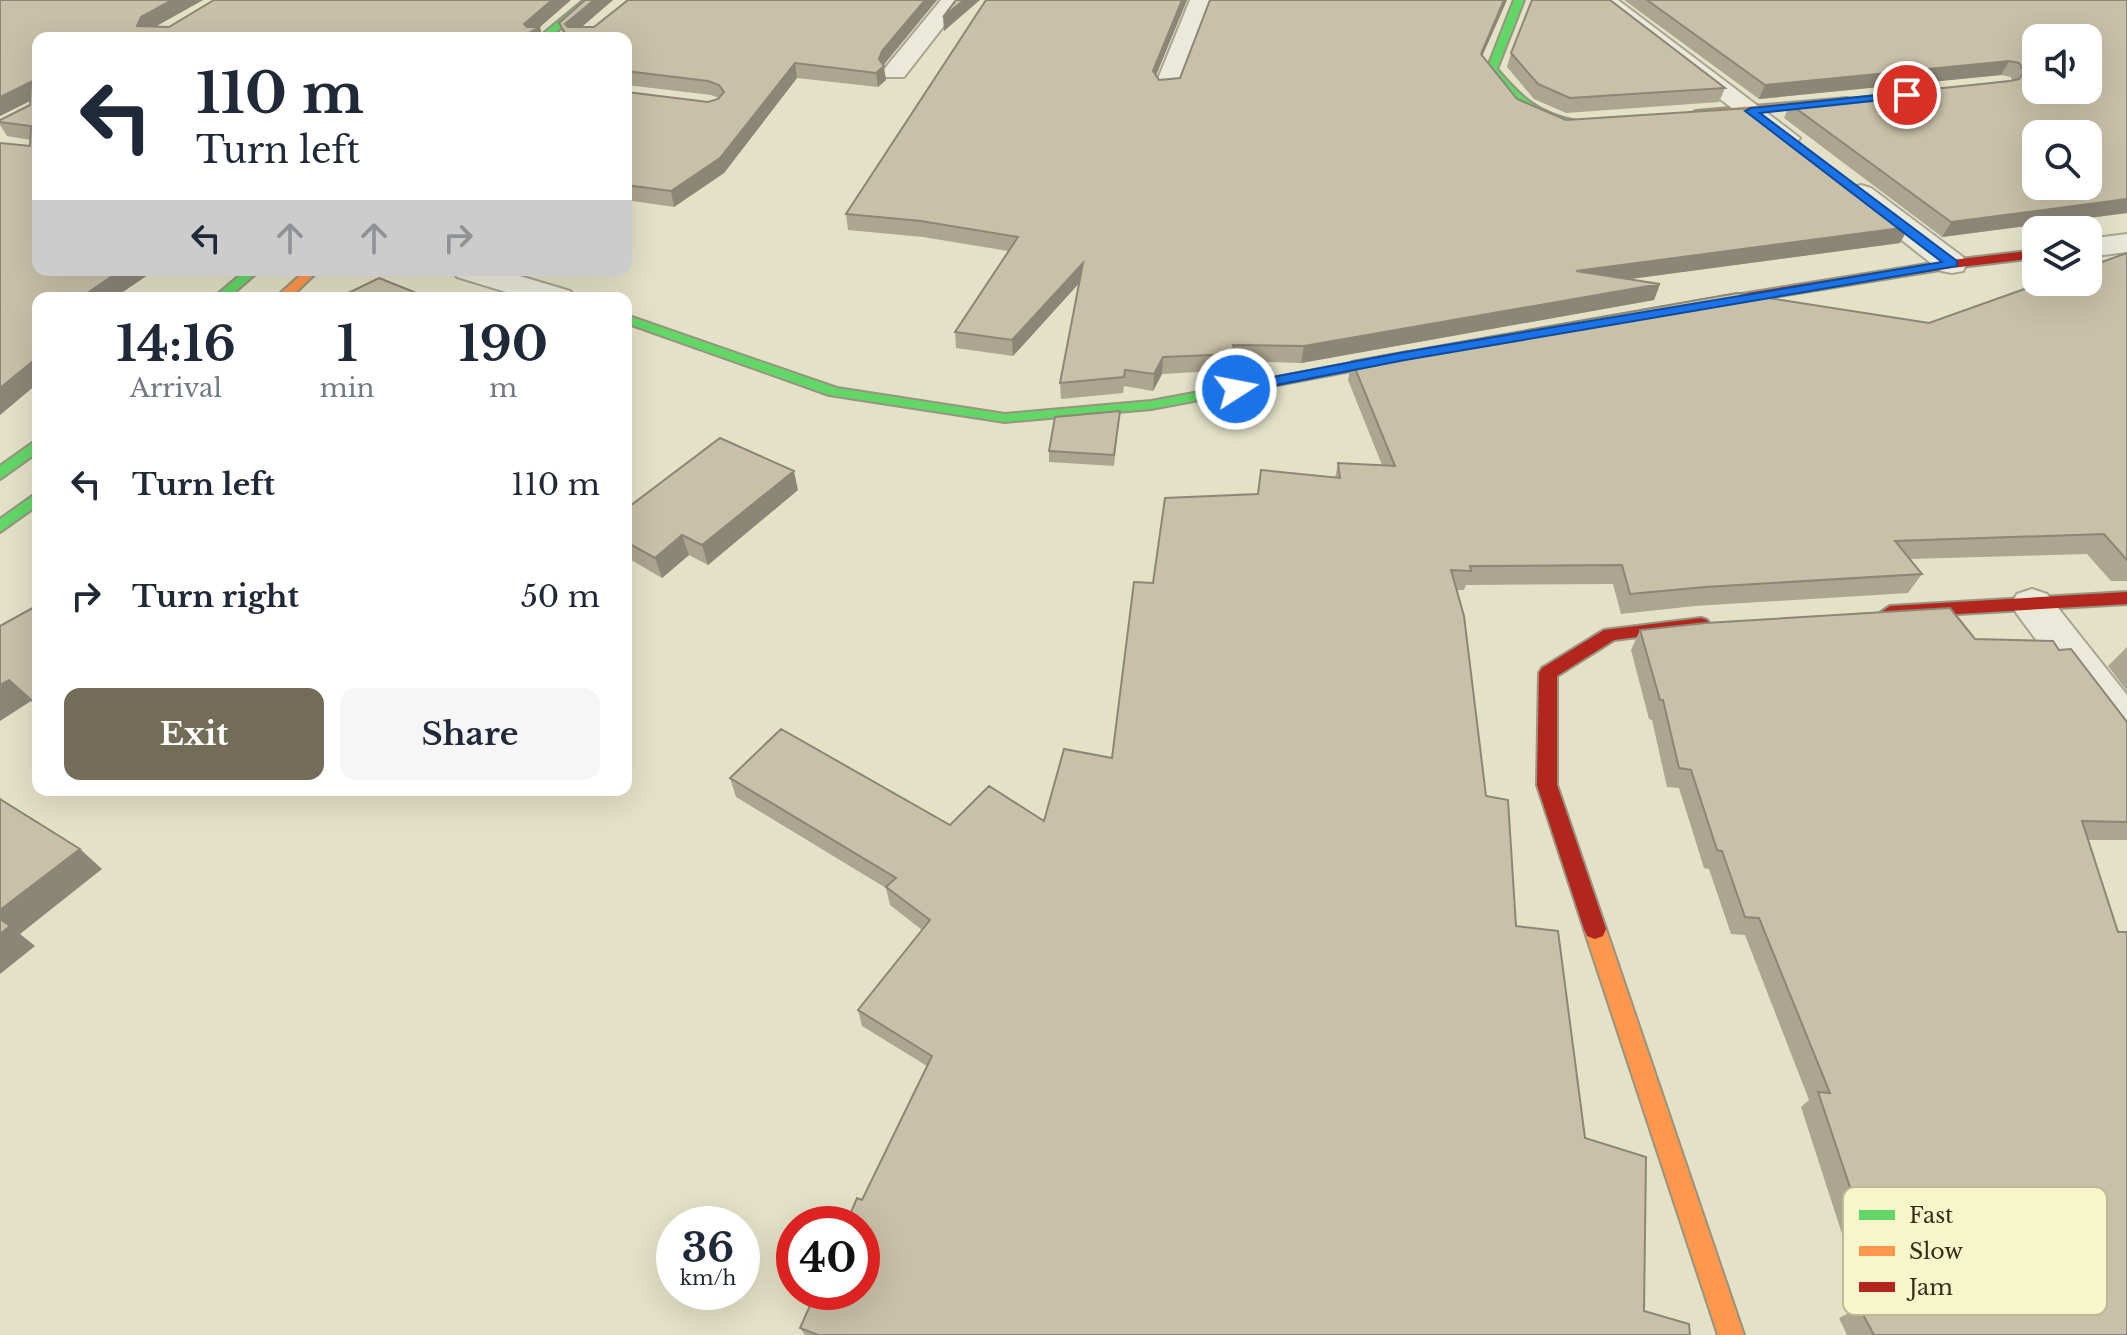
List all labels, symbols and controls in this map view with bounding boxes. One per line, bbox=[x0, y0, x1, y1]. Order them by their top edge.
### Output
map controls bbox=[2022, 24, 2102, 296]
button: sound bbox=[2022, 24, 2102, 104]
text: 110 m bbox=[196, 59, 364, 128]
pin bbox=[1873, 61, 1941, 129]
icon: left bbox=[64, 64, 168, 168]
icon: arrive bbox=[1885, 73, 1929, 117]
button: search bbox=[2022, 120, 2102, 200]
text: Turn left bbox=[196, 128, 360, 173]
icon: left bbox=[184, 216, 228, 260]
icon: ahead bbox=[268, 216, 312, 260]
icon: ahead bbox=[352, 216, 396, 260]
icon: right bbox=[436, 216, 480, 260]
button: layers bbox=[2022, 216, 2102, 296]
text: 14:16 bbox=[116, 314, 236, 374]
text: 1 bbox=[337, 314, 358, 374]
text: 190 bbox=[458, 314, 548, 374]
position arrow bbox=[1194, 347, 1278, 431]
text: Arrival bbox=[130, 372, 222, 404]
text: min bbox=[320, 372, 374, 404]
text: m bbox=[489, 372, 517, 404]
icon: left bbox=[64, 462, 108, 506]
text: Turn left bbox=[132, 466, 275, 503]
text: 110 m bbox=[511, 466, 600, 503]
icon: right bbox=[64, 574, 108, 618]
text: Turn right bbox=[132, 578, 299, 615]
text: 50 m bbox=[521, 578, 600, 615]
button: Exit bbox=[64, 688, 324, 780]
button: Share bbox=[340, 688, 600, 780]
legend bbox=[1843, 1187, 2107, 1315]
text: Fast bbox=[1909, 1202, 1954, 1229]
speed limit sign: 40 bbox=[776, 1206, 880, 1310]
text: 36 bbox=[682, 1223, 734, 1273]
text: Slow bbox=[1909, 1238, 1963, 1265]
text: km/h bbox=[680, 1266, 736, 1290]
text: Jam bbox=[1906, 1274, 1953, 1301]

